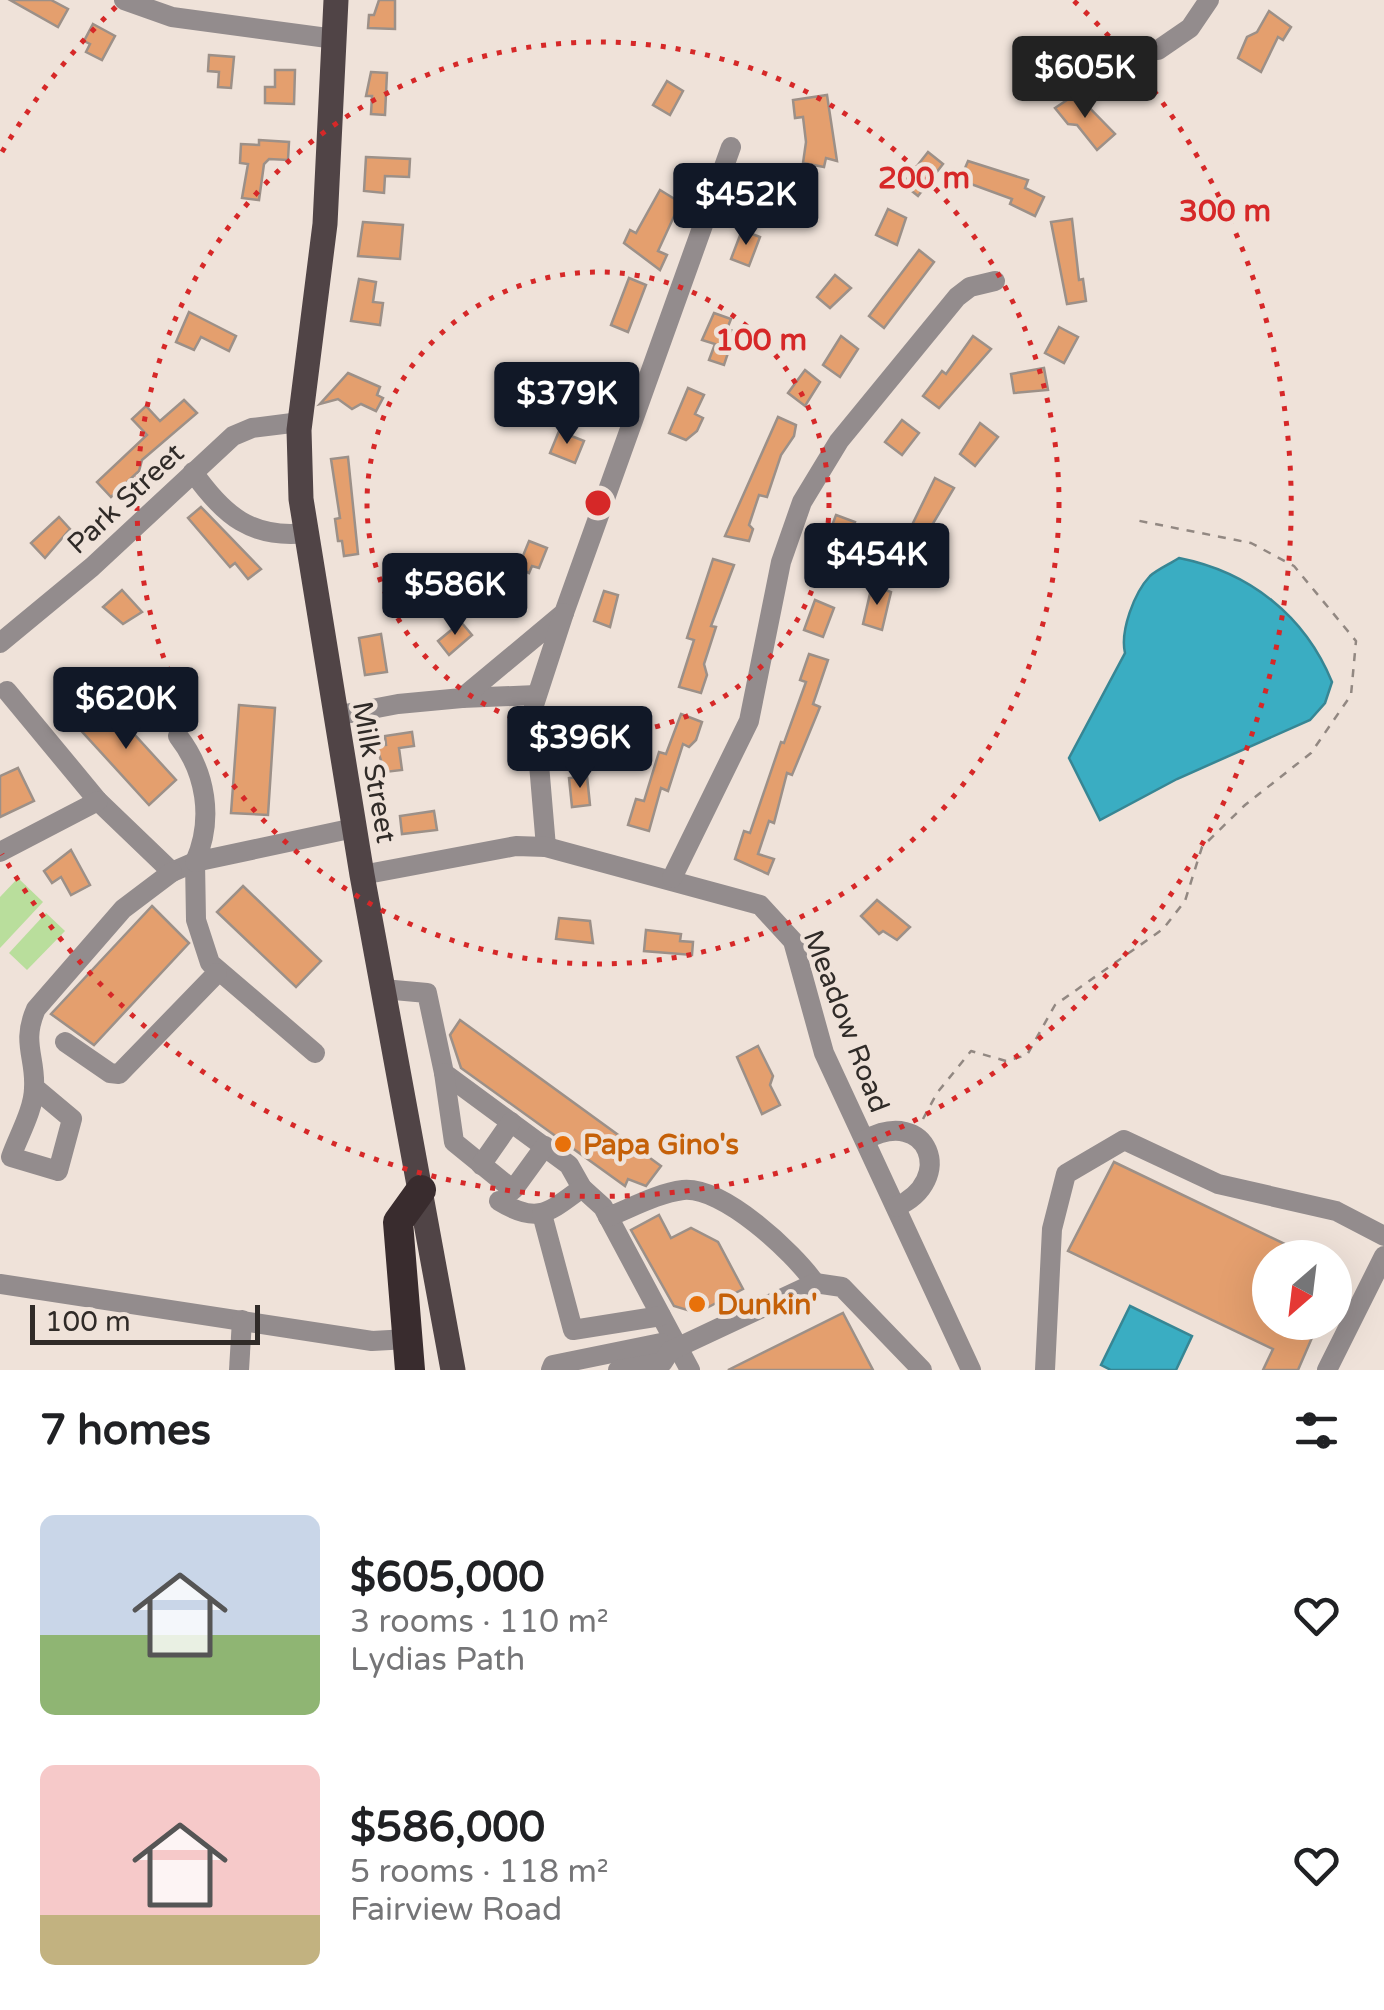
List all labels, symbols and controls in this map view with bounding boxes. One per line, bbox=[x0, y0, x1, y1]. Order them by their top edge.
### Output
pin: $605K bbox=[1015, 36, 1155, 121]
text: $605K bbox=[1034, 49, 1136, 87]
text: 200 m bbox=[878, 160, 970, 197]
pin: $452K bbox=[676, 163, 816, 248]
text: $452K bbox=[695, 176, 797, 214]
text: 300 m bbox=[1179, 193, 1271, 230]
text: 100 m bbox=[715, 322, 807, 359]
pin: $379K bbox=[497, 362, 637, 447]
text: $379K bbox=[516, 375, 618, 413]
street label: Park Street bbox=[60, 436, 191, 561]
centre of rings bbox=[580, 485, 616, 521]
pin: $454K bbox=[807, 523, 947, 608]
text: $454K bbox=[826, 536, 928, 574]
pin: $586K bbox=[385, 553, 525, 638]
text: $586K bbox=[404, 566, 506, 604]
pin: $620K bbox=[56, 667, 196, 752]
text: $620K bbox=[75, 680, 177, 718]
street label: Milk Street bbox=[345, 699, 403, 846]
pin: $396K bbox=[510, 706, 650, 791]
text: $396K bbox=[529, 719, 631, 757]
street label: Meadow Road bbox=[796, 925, 896, 1117]
place label: Papa Gino's bbox=[583, 1128, 739, 1162]
marker: Papa Gino's bbox=[552, 1133, 574, 1155]
north arrow bbox=[1252, 1240, 1352, 1340]
map controls bbox=[1252, 1240, 1352, 1340]
place label: Dunkin' bbox=[717, 1288, 817, 1322]
marker: Dunkin' bbox=[686, 1293, 708, 1315]
scale bar bbox=[30, 1300, 260, 1344]
text: 100 m bbox=[45, 1305, 131, 1339]
icon: filters bbox=[1289, 1403, 1344, 1458]
text: 7 homes bbox=[40, 1405, 211, 1456]
text: $605,000 bbox=[350, 1552, 545, 1603]
icon: home bbox=[120, 1555, 240, 1675]
icon: heart bbox=[1289, 1588, 1344, 1643]
text: 3 rooms · 110 m² bbox=[350, 1603, 609, 1641]
text: Lydias Path bbox=[350, 1641, 525, 1679]
text: $586,000 bbox=[350, 1802, 545, 1853]
icon: home bbox=[120, 1805, 240, 1925]
icon: heart bbox=[1289, 1838, 1344, 1893]
text: 5 rooms · 118 m² bbox=[350, 1853, 609, 1891]
text: Fairview Road bbox=[350, 1891, 562, 1929]

